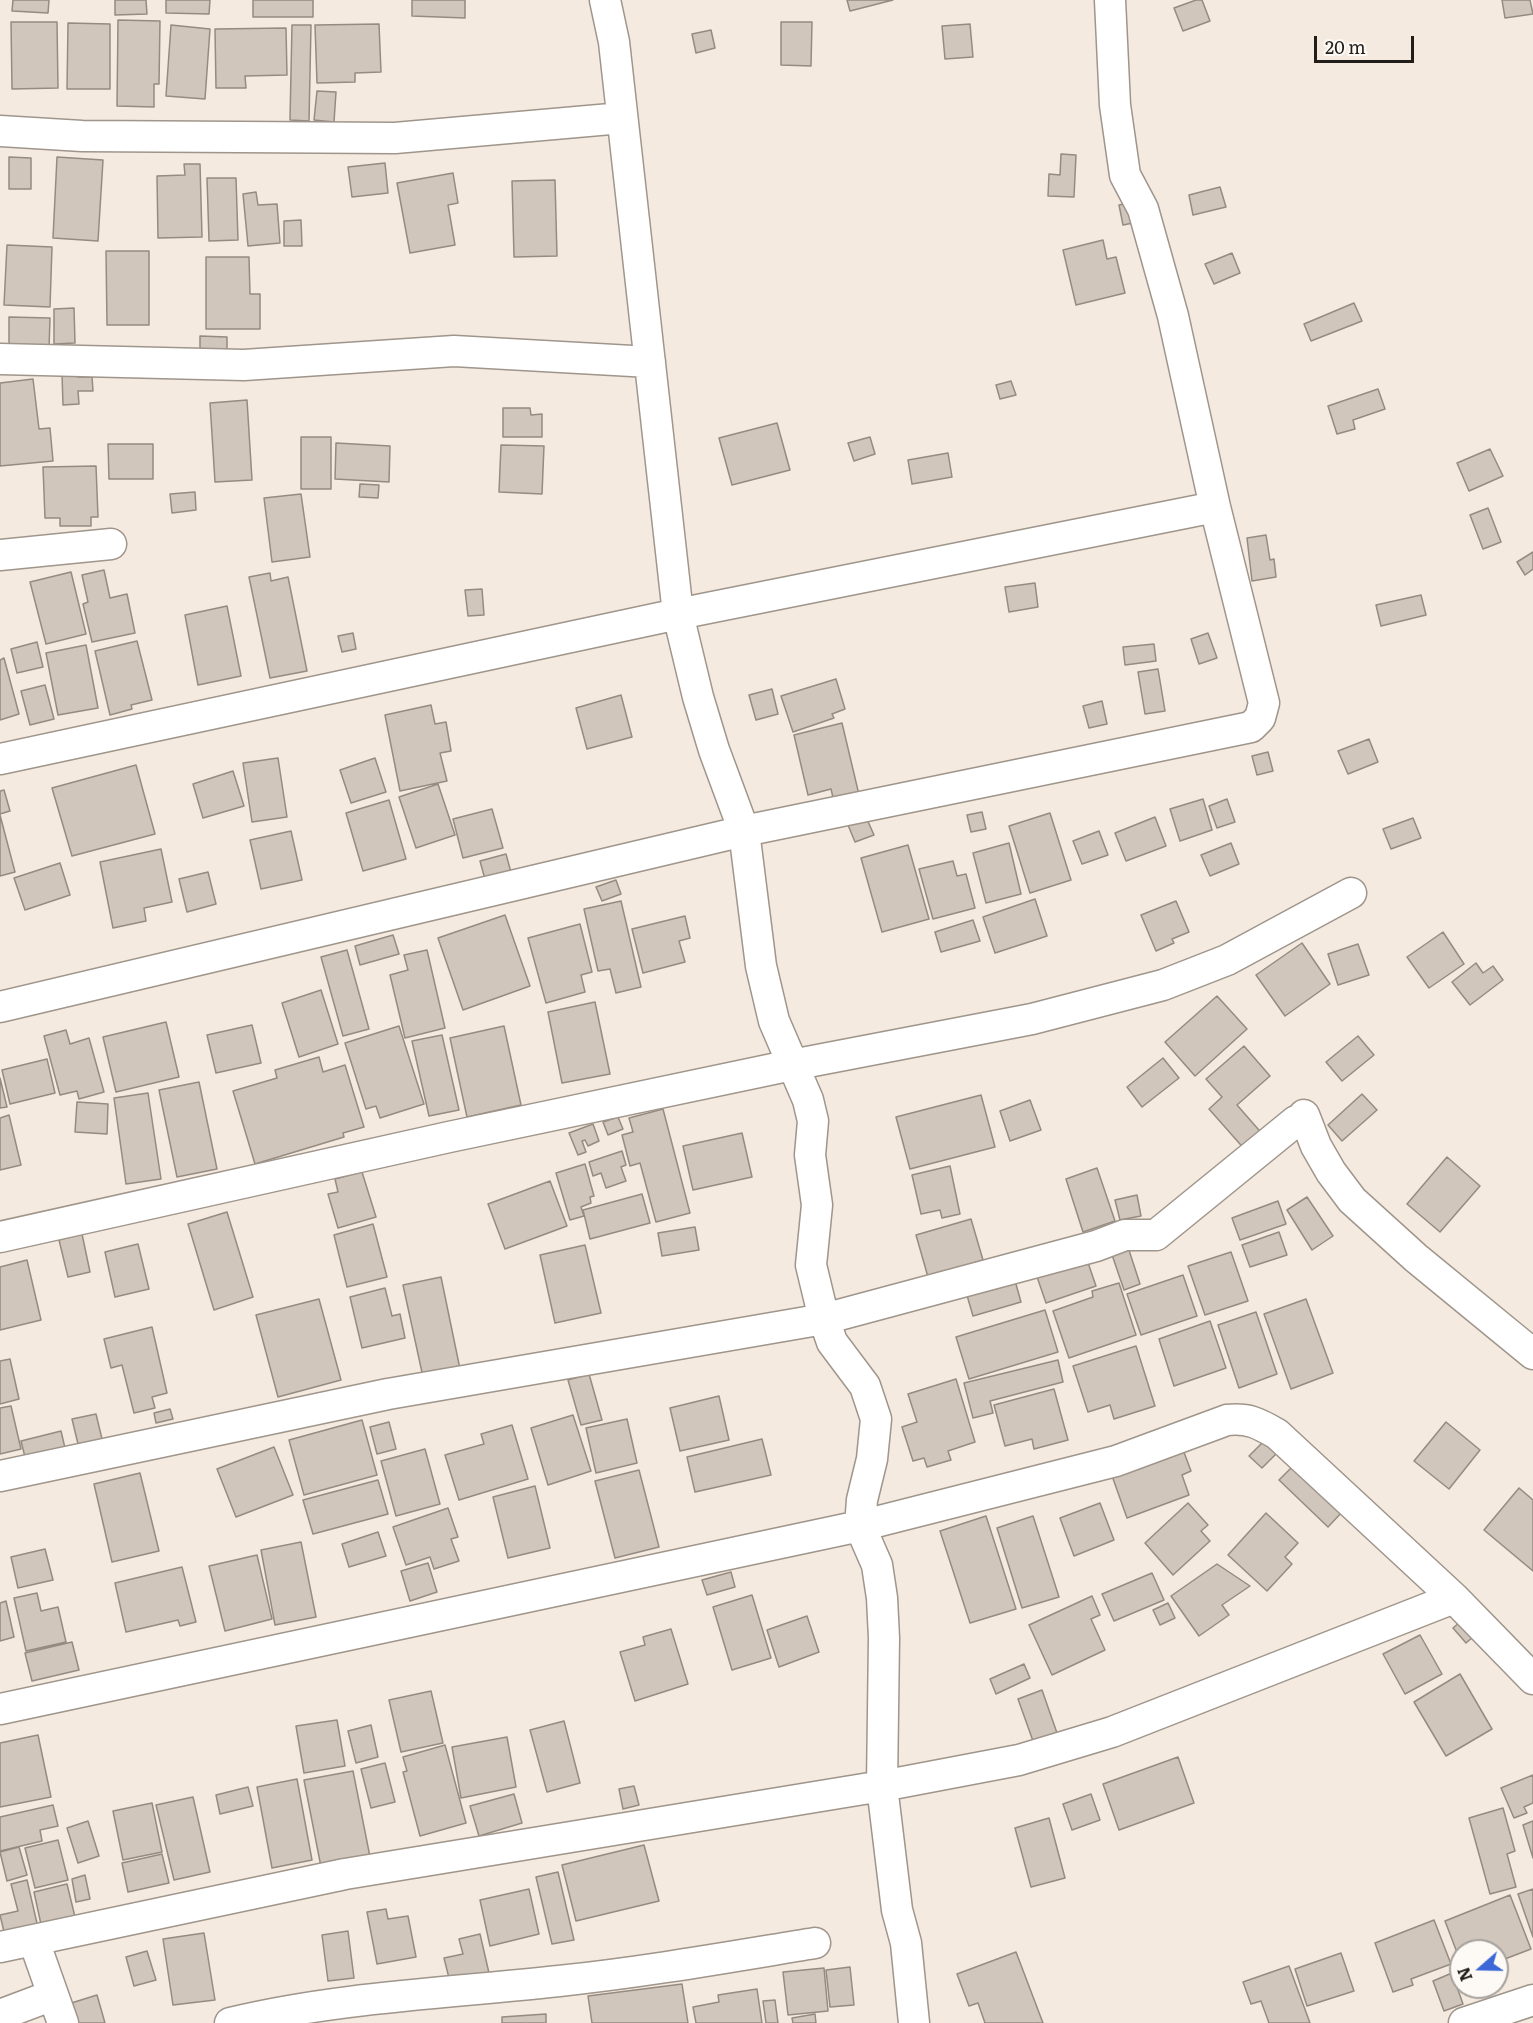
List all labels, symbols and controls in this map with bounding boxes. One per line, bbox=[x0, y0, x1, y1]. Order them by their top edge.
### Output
scale bar bbox=[1317, 24, 1418, 62]
text: 20 m bbox=[1325, 33, 1366, 60]
north arrow bbox=[1449, 1939, 1509, 1999]
text: N bbox=[1450, 1964, 1478, 1985]

